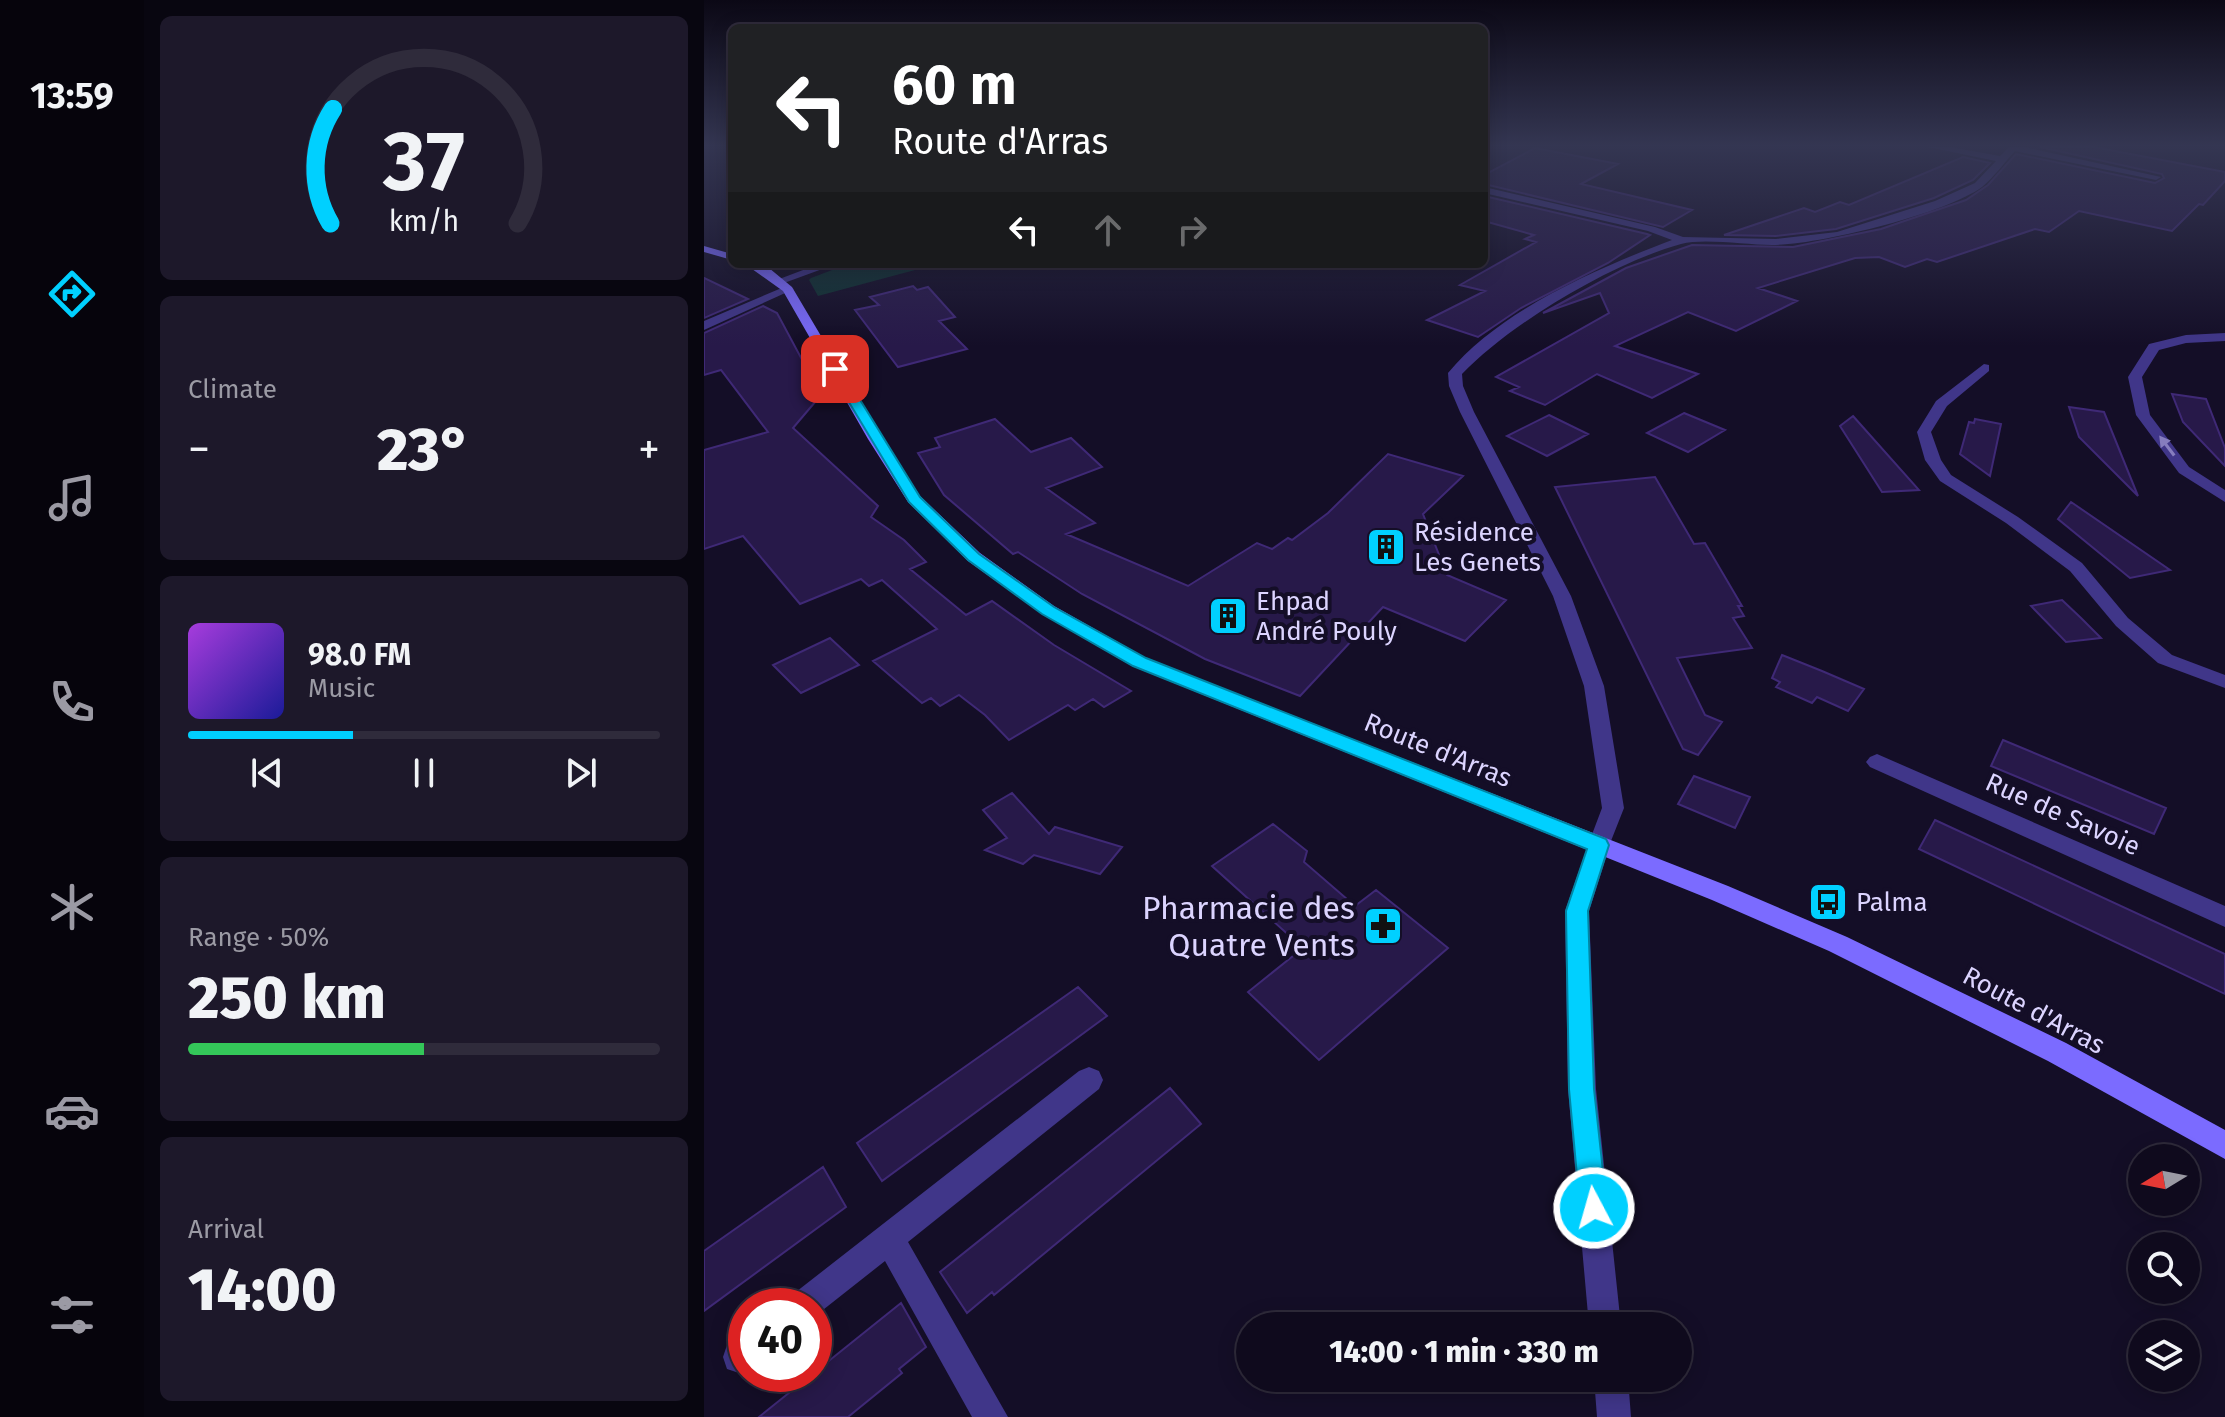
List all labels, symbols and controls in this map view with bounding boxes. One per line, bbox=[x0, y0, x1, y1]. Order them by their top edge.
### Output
text: 60 m bbox=[892, 52, 1017, 119]
icon: left bbox=[760, 56, 864, 160]
text: 13:59 bbox=[30, 74, 114, 118]
text: 37 bbox=[382, 112, 465, 212]
text: Route d'Arras bbox=[892, 120, 1108, 164]
text: km/h bbox=[389, 204, 459, 239]
icon: left bbox=[1002, 208, 1046, 252]
icon: ahead bbox=[1086, 208, 1130, 252]
icon: right bbox=[1170, 208, 1214, 252]
icon: directions bbox=[44, 266, 100, 322]
pin bbox=[801, 335, 869, 403]
icon: arrive bbox=[813, 347, 857, 391]
text: Climate bbox=[188, 374, 277, 405]
text: 23° bbox=[377, 414, 471, 486]
text: − bbox=[188, 423, 210, 476]
text: + bbox=[638, 423, 660, 476]
one-way arrow bbox=[2160, 436, 2175, 457]
icon: music bbox=[44, 470, 100, 526]
place label: Résidence Les Genets bbox=[1414, 517, 1541, 578]
building icon: Résidence Les Genets bbox=[1365, 526, 1407, 568]
place label: Ehpad André Pouly bbox=[1256, 586, 1397, 647]
building icon: Ehpad André Pouly bbox=[1207, 595, 1249, 637]
text: 98.0 FM bbox=[308, 637, 411, 673]
text: Music bbox=[308, 673, 375, 704]
icon: phone bbox=[44, 674, 100, 730]
street label: Route d'Arras bbox=[1360, 707, 1516, 794]
icon: previous bbox=[245, 751, 289, 795]
icon: pause bbox=[402, 751, 446, 795]
icon: next bbox=[559, 751, 603, 795]
street label: Rue de Savoie bbox=[1981, 767, 2145, 862]
icon: climate bbox=[44, 879, 100, 935]
bus stop icon: Palma bbox=[1807, 881, 1849, 923]
place label: Palma bbox=[1856, 887, 1928, 918]
place label: Pharmacie des Quatre Vents bbox=[1142, 889, 1355, 964]
pharmacy icon: Pharmacie des Quatre Vents bbox=[1362, 905, 1404, 947]
text: Range · 50% bbox=[188, 922, 329, 953]
street label: Route d'Arras bbox=[1958, 960, 2110, 1061]
text: 250 km bbox=[188, 962, 386, 1034]
icon: car bbox=[44, 1083, 100, 1139]
north arrow bbox=[2128, 1144, 2200, 1216]
map controls bbox=[2128, 1144, 2200, 1392]
position arrow bbox=[1552, 1166, 1636, 1250]
text: Arrival bbox=[188, 1214, 264, 1245]
button: search bbox=[2128, 1232, 2200, 1304]
text: 14:00 bbox=[188, 1254, 337, 1326]
icon: filters bbox=[44, 1287, 100, 1343]
speed limit sign: 40 bbox=[728, 1288, 832, 1392]
button: layers bbox=[2128, 1320, 2200, 1392]
text: 14:00 · 1 min · 330 m bbox=[1329, 1334, 1599, 1370]

